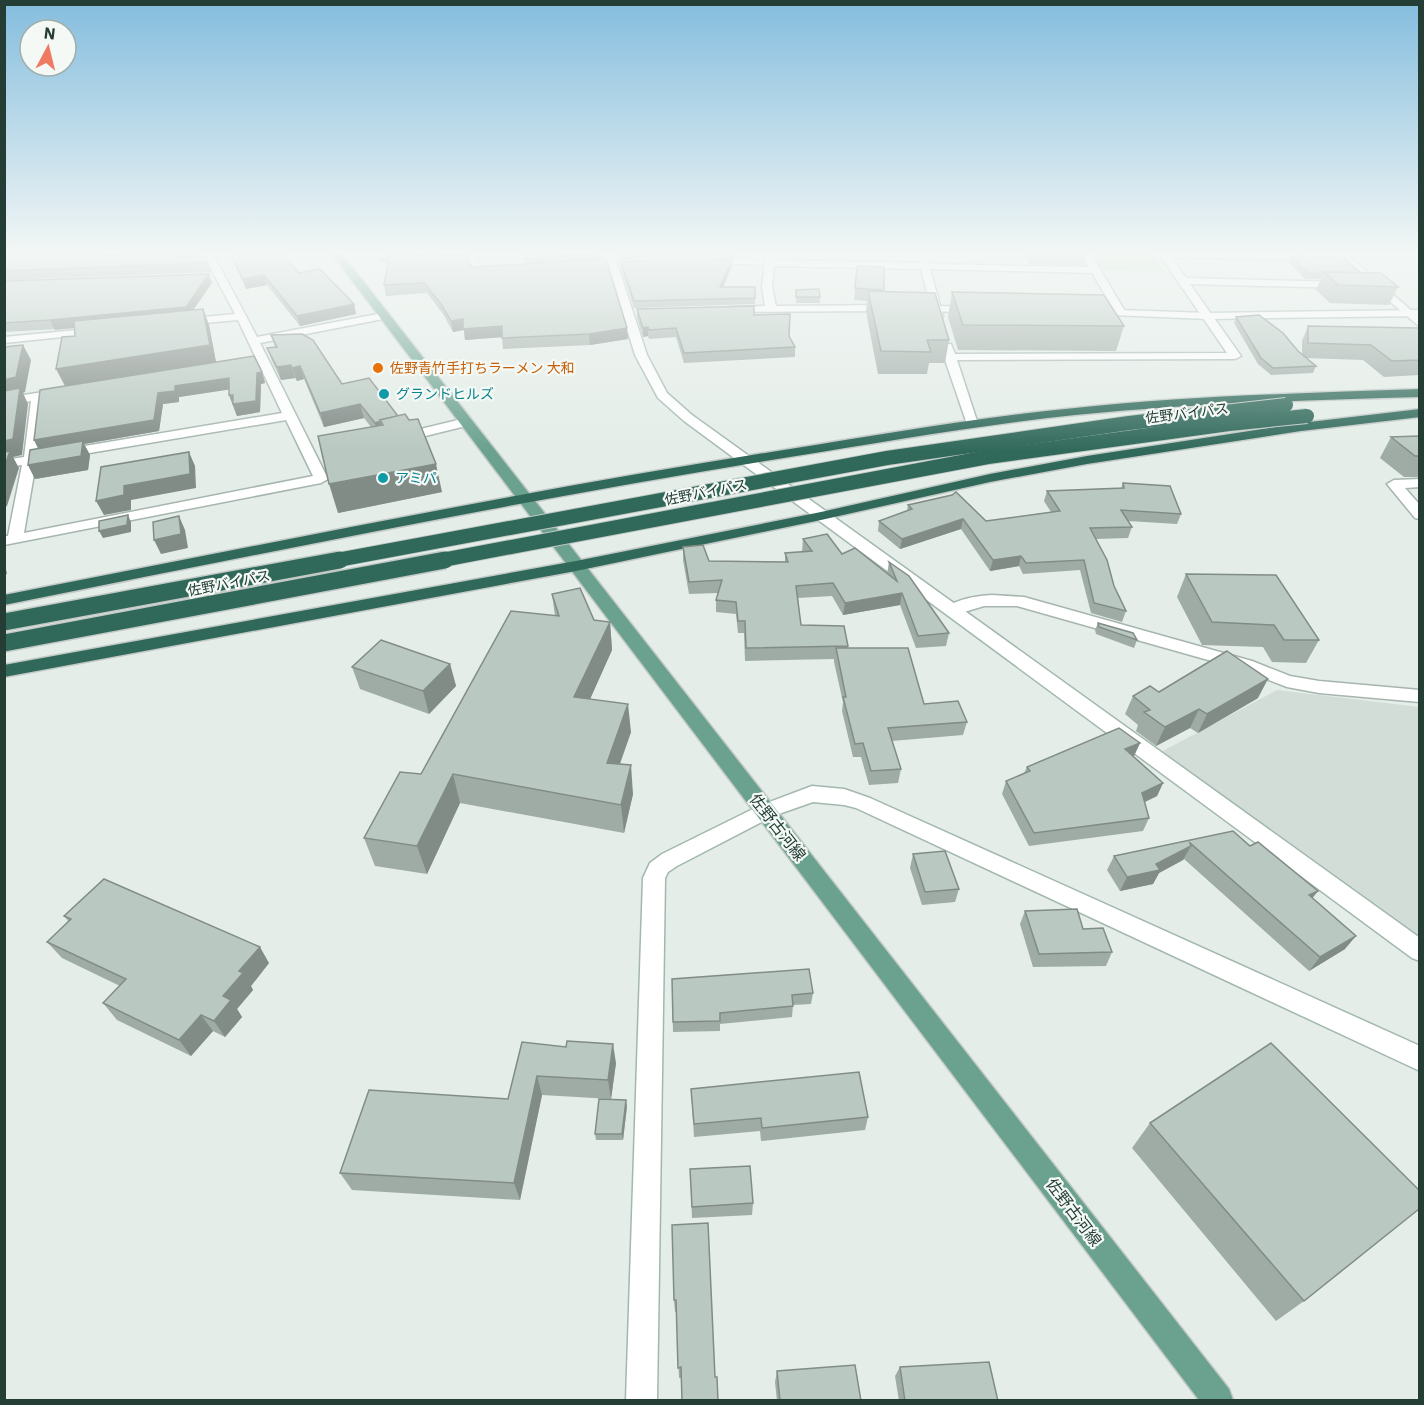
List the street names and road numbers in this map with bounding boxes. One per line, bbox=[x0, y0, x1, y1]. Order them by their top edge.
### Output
street label: 佐野バイパス bbox=[1144, 399, 1230, 427]
street label: 佐野バイパス bbox=[663, 475, 749, 509]
street label: 佐野バイパス bbox=[186, 566, 272, 600]
street label: 佐野古河線 bbox=[745, 789, 811, 865]
street label: 佐野古河線 bbox=[1042, 1174, 1106, 1250]

